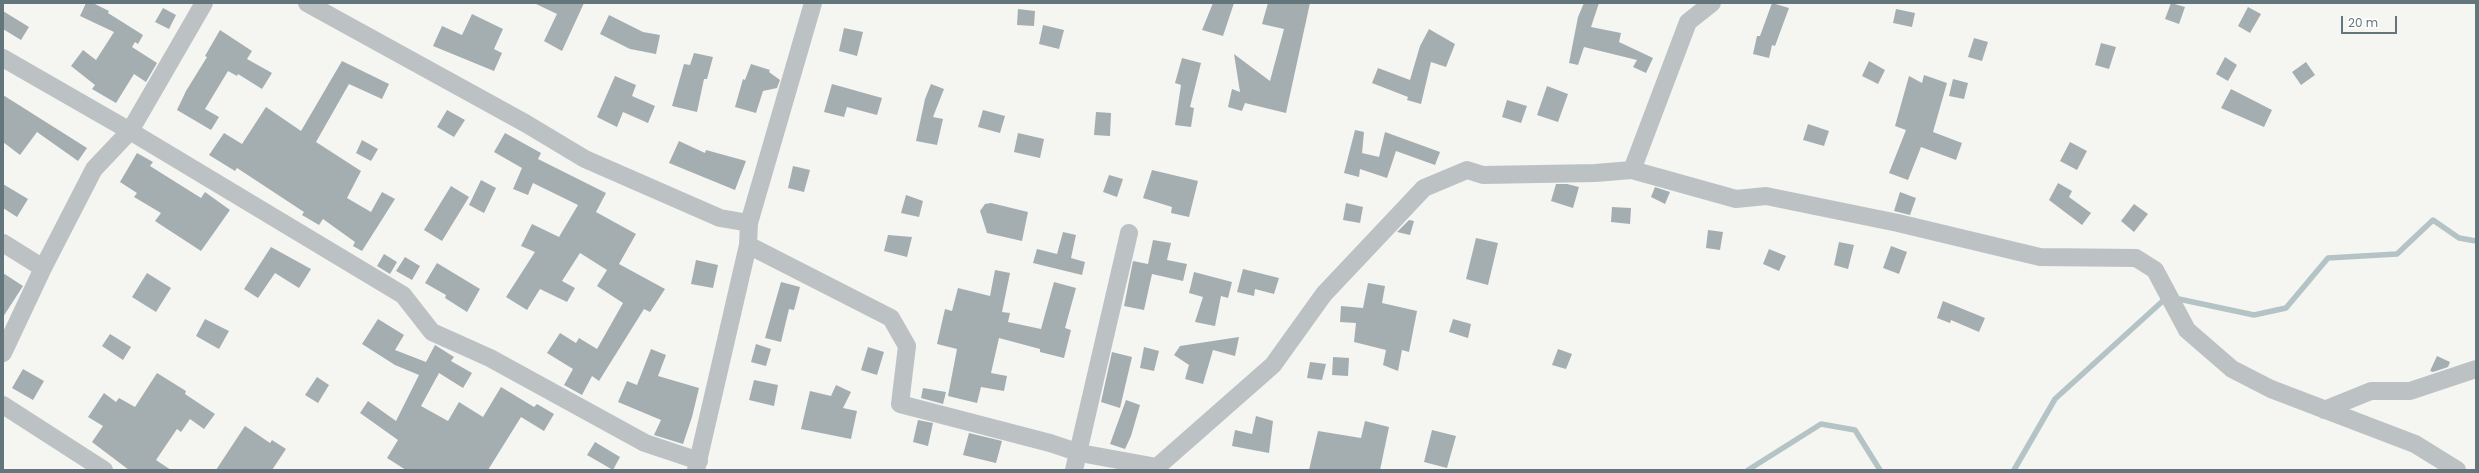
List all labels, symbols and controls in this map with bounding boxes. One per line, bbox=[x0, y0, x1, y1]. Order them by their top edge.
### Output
scale bar bbox=[2343, 8, 2399, 34]
text: 20 m bbox=[2348, 14, 2378, 31]

